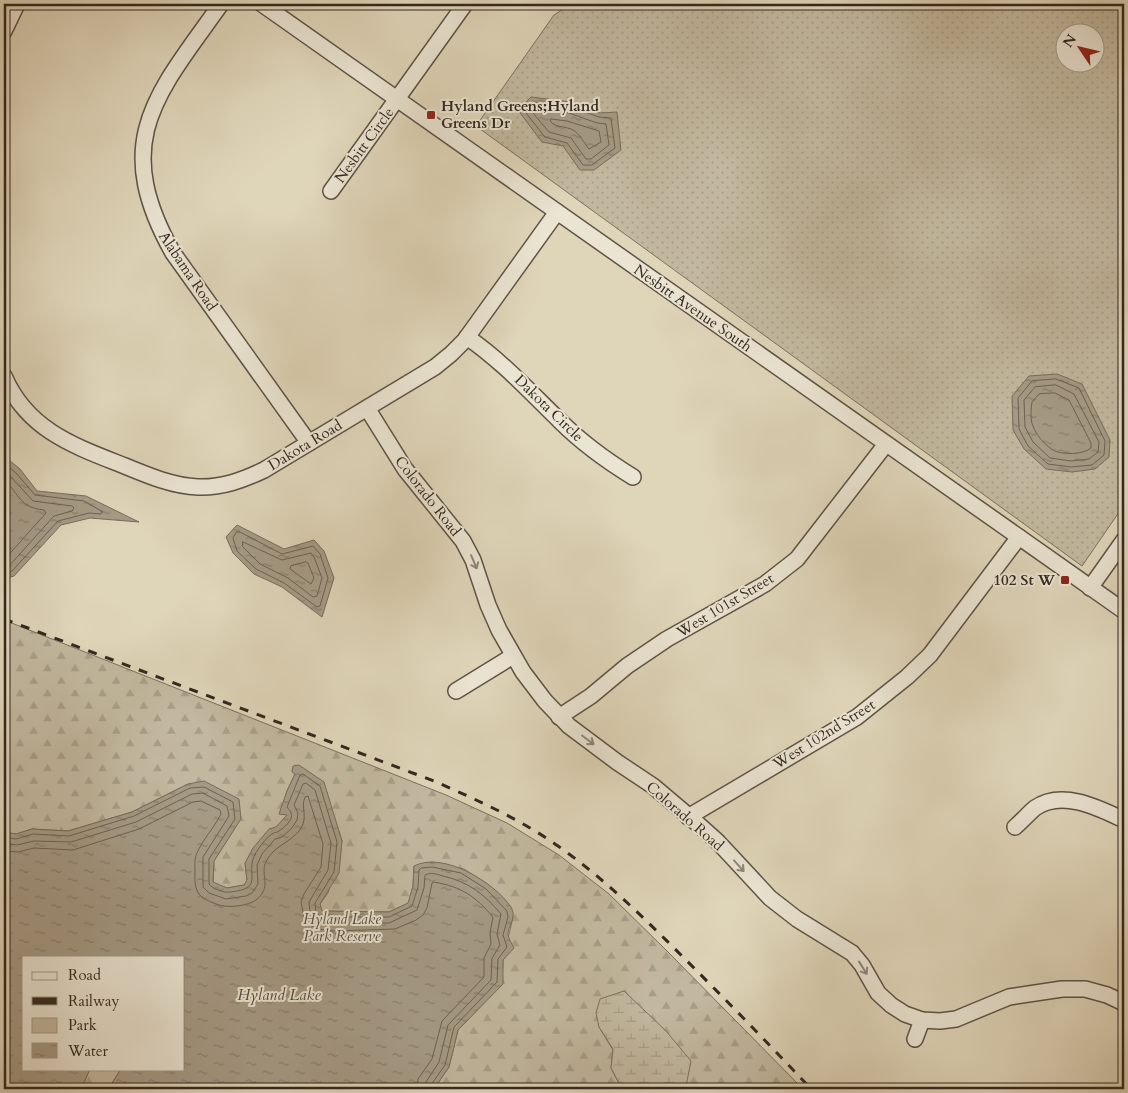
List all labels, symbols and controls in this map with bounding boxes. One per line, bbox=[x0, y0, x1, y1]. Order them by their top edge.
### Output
north arrow bbox=[1056, 22, 1106, 72]
text: N bbox=[1058, 30, 1081, 51]
place label: Hyland Greens;Hyland Greens Dr bbox=[441, 96, 599, 133]
street label: Nesbitt Circle bbox=[330, 103, 398, 187]
marker: Hyland Greens;Hyland Greens Dr bbox=[425, 109, 437, 121]
street label: Alabama Road bbox=[154, 227, 222, 315]
street label: Nesbitt Avenue South bbox=[630, 260, 757, 357]
street label: Dakota Circle bbox=[510, 370, 588, 446]
street label: Dakota Road bbox=[264, 415, 346, 475]
street label: Colorado Road bbox=[390, 452, 466, 540]
one-way arrow bbox=[470, 555, 479, 570]
street label: West 101st Street bbox=[672, 568, 778, 642]
place label: 102 St W bbox=[993, 570, 1056, 590]
marker: 102 St W bbox=[1059, 574, 1071, 586]
street label: West 102nd Street bbox=[768, 694, 879, 774]
one-way arrow bbox=[581, 735, 595, 745]
street label: Colorado Road bbox=[642, 777, 728, 855]
one-way arrow bbox=[733, 859, 745, 872]
park label: Hyland Lake Park Reserve bbox=[303, 909, 381, 946]
legend bbox=[22, 956, 185, 1070]
one-way arrow bbox=[858, 961, 868, 975]
text: Road bbox=[68, 965, 101, 985]
water label: Hyland Lake bbox=[237, 984, 321, 1006]
text: Railway bbox=[68, 991, 119, 1011]
text: Park bbox=[68, 1015, 97, 1035]
text: Water bbox=[67, 1041, 109, 1061]

